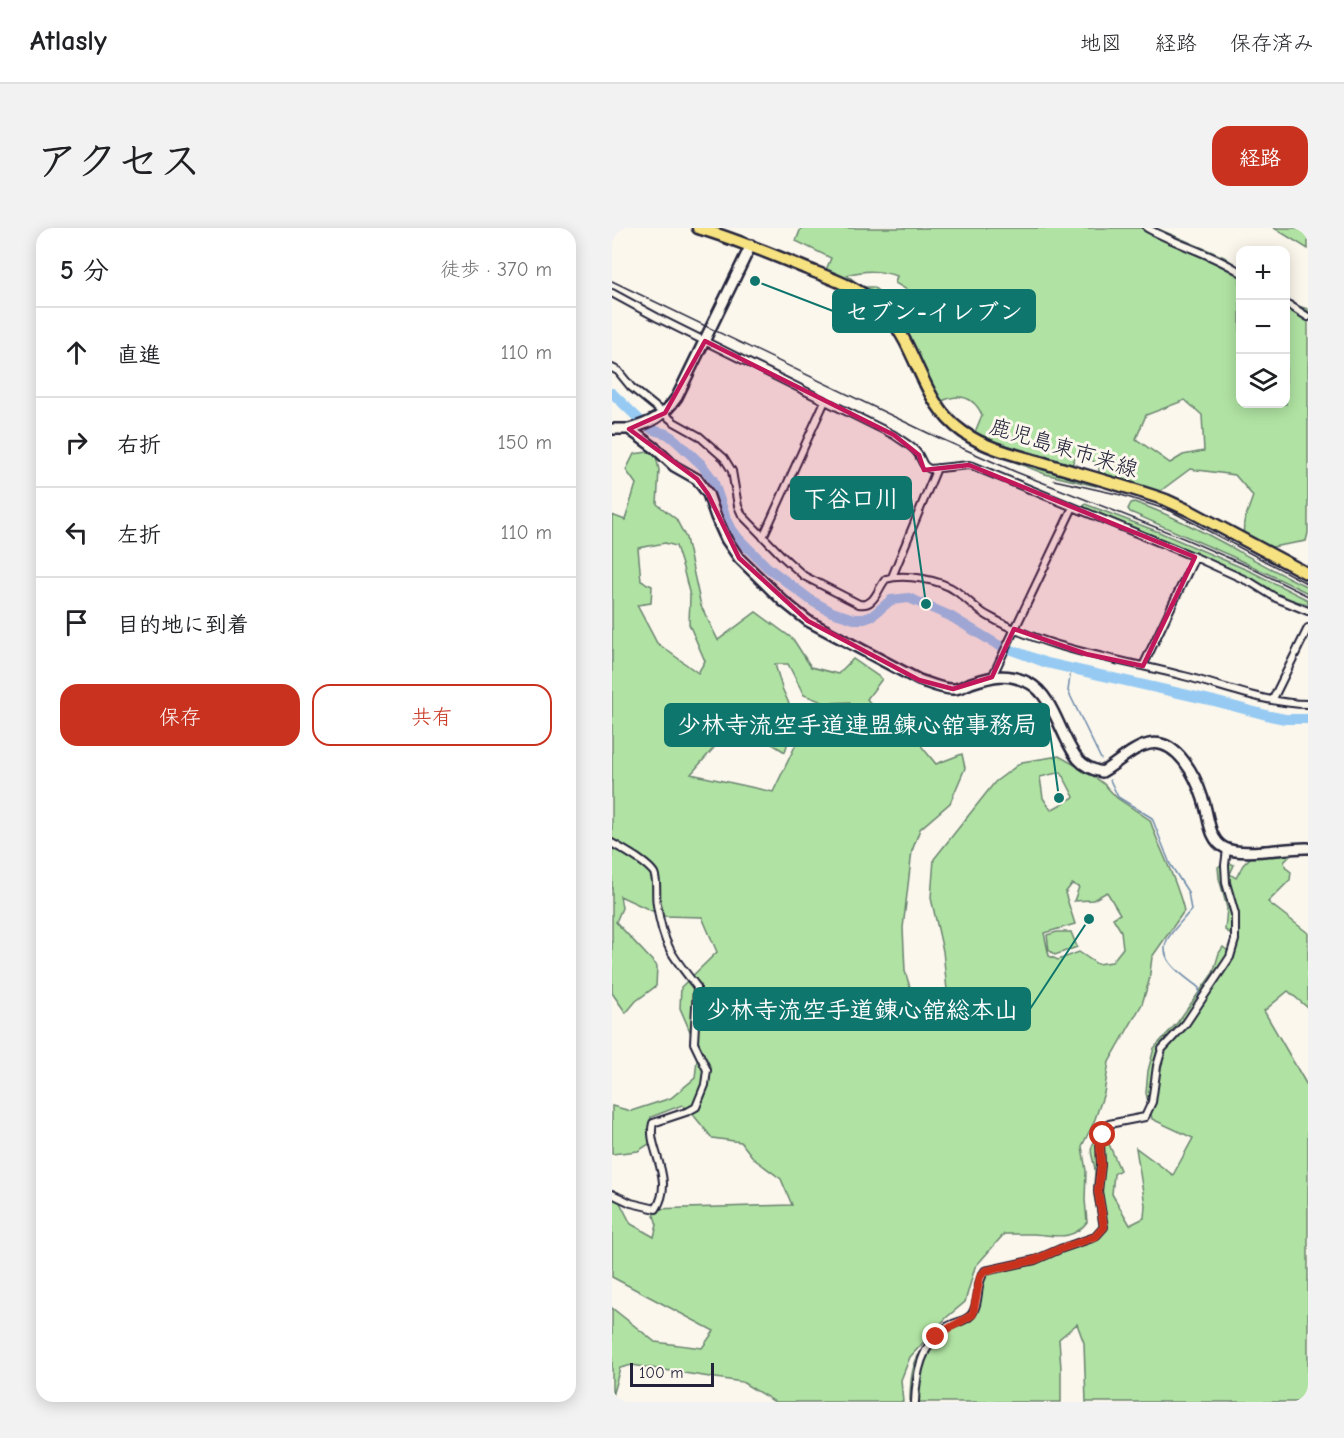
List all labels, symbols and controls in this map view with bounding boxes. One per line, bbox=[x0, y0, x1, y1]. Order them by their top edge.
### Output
text: Atlasly bbox=[30, 25, 107, 57]
text: 地図 bbox=[1080, 31, 1122, 55]
text: 経路 bbox=[1155, 31, 1197, 55]
text: 保存済み bbox=[1230, 31, 1314, 55]
button: 経路 bbox=[1212, 126, 1308, 186]
text: アクセス bbox=[36, 137, 201, 186]
map controls bbox=[1236, 246, 1290, 408]
button: + bbox=[1236, 246, 1290, 300]
text: 5 分 bbox=[60, 256, 109, 286]
text: 徒歩 · 370 m bbox=[440, 258, 552, 281]
callout: セブン-イレブン bbox=[833, 290, 1035, 332]
text: セブン-イレブン bbox=[845, 298, 1023, 326]
button: − bbox=[1236, 300, 1290, 354]
icon: ahead bbox=[60, 336, 93, 369]
text: 110 m bbox=[501, 341, 552, 364]
text: 直進 bbox=[117, 342, 161, 368]
button: layers bbox=[1236, 354, 1290, 408]
street label: 鹿児島東市来線 bbox=[986, 413, 1141, 483]
icon: right bbox=[60, 426, 93, 459]
text: 150 m bbox=[498, 431, 552, 454]
text: 右折 bbox=[117, 432, 161, 458]
callout: 下谷口川 bbox=[791, 477, 911, 519]
text: 下谷口川 bbox=[803, 485, 899, 513]
icon: left bbox=[60, 516, 93, 549]
text: 110 m bbox=[501, 521, 552, 544]
text: 左折 bbox=[117, 522, 161, 548]
icon: arrive bbox=[60, 606, 93, 639]
text: 目的地に到着 bbox=[117, 612, 249, 638]
button: 保存 bbox=[60, 684, 300, 746]
button: 共有 bbox=[312, 684, 552, 746]
callout: 少林寺流空手道連盟錬心舘事務局 bbox=[665, 704, 1049, 746]
text: 少林寺流空手道連盟錬心舘事務局 bbox=[677, 711, 1037, 739]
callout: 少林寺流空手道錬心舘総本山 bbox=[694, 988, 1030, 1030]
text: 少林寺流空手道錬心舘総本山 bbox=[706, 996, 1018, 1024]
route start bbox=[1089, 1121, 1115, 1147]
route end bbox=[922, 1323, 948, 1349]
scale bar bbox=[630, 1360, 714, 1388]
text: 100 m bbox=[639, 1364, 683, 1382]

